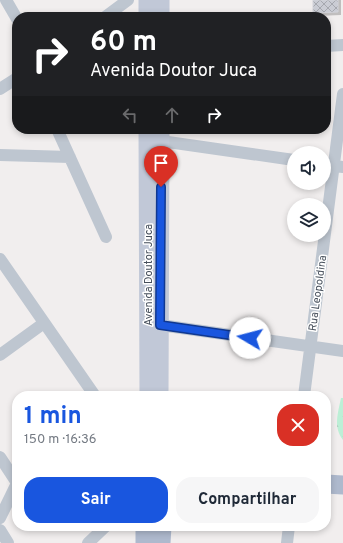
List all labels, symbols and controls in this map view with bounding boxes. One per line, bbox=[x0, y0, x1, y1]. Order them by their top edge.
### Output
text: 60 m bbox=[90, 25, 157, 61]
icon: right bbox=[24, 28, 76, 80]
text: Avenida Doutor Juca bbox=[90, 60, 257, 83]
icon: left bbox=[119, 104, 141, 126]
icon: ahead bbox=[161, 104, 183, 126]
icon: right bbox=[203, 104, 225, 126]
pin bbox=[144, 146, 178, 187]
map controls bbox=[287, 146, 331, 242]
button: sound bbox=[287, 146, 331, 190]
icon: arrive bbox=[150, 152, 172, 174]
button: layers bbox=[287, 198, 331, 242]
street label: Avenida Doutor Juca bbox=[142, 224, 156, 326]
street label: Rua Leopoldina bbox=[306, 254, 330, 332]
position arrow bbox=[229, 317, 271, 359]
text: 1 min bbox=[24, 402, 82, 432]
button: close bbox=[277, 404, 319, 446]
text: 150 m · 16:36 bbox=[24, 432, 97, 448]
button: Sair bbox=[24, 477, 168, 523]
button: Compartilhar bbox=[176, 477, 319, 523]

